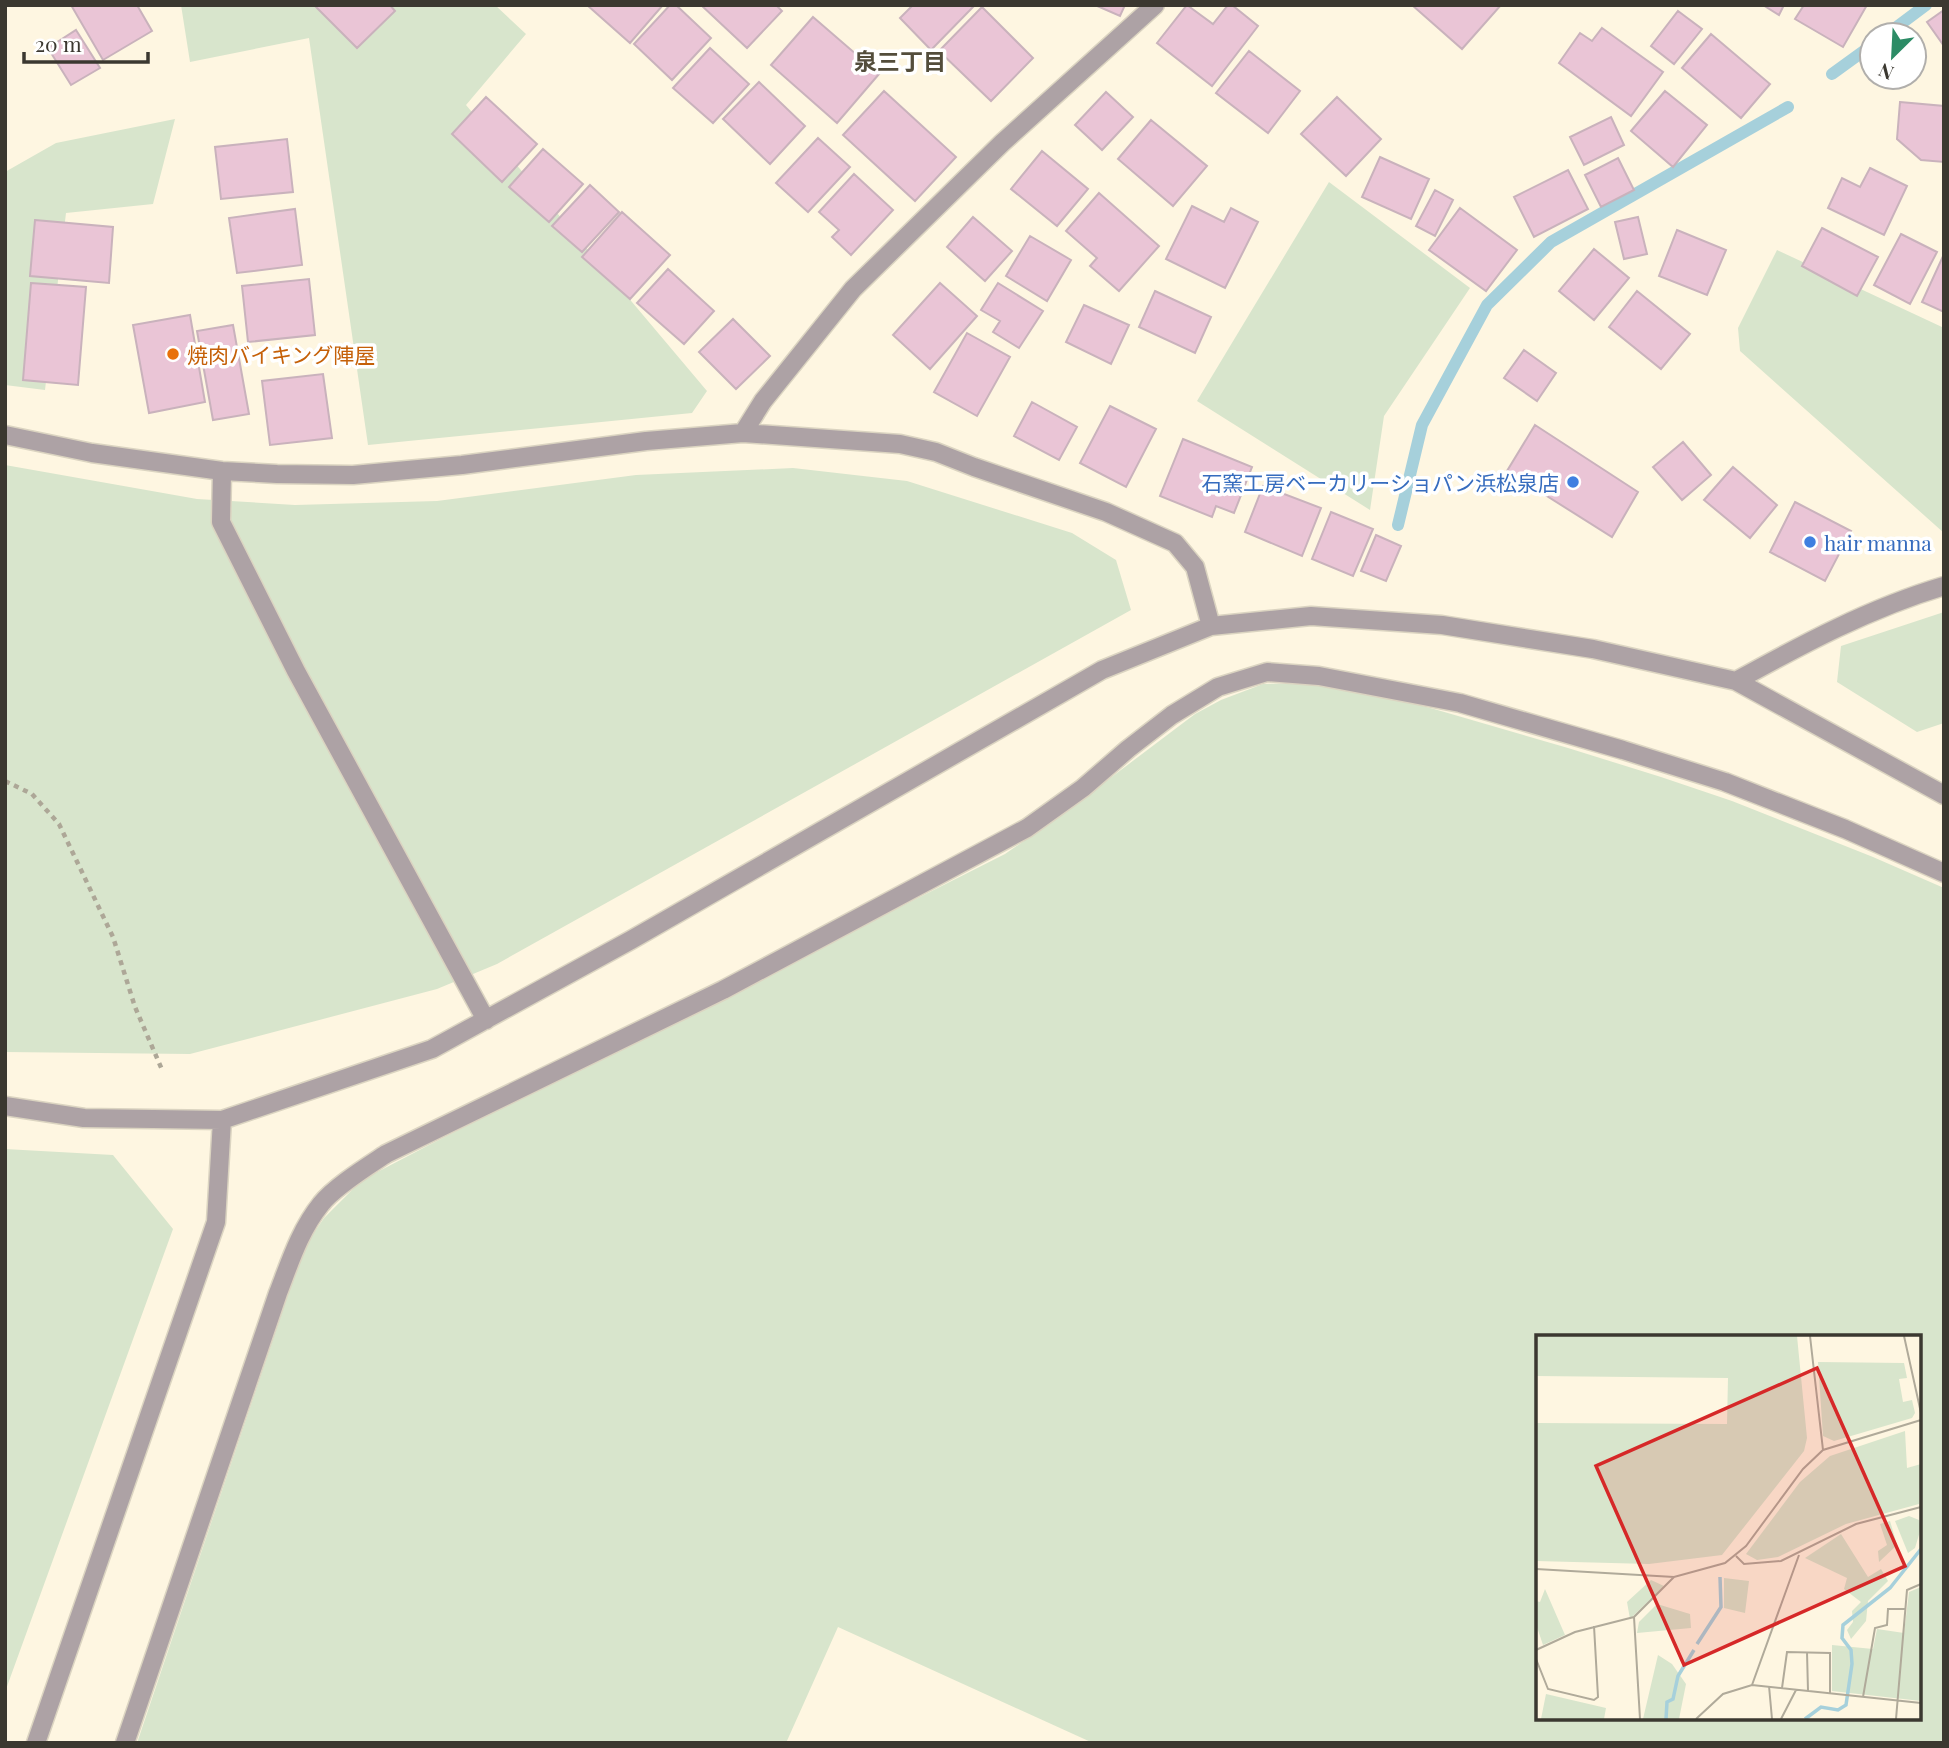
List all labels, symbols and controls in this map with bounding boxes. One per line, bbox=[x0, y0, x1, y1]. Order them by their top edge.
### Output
scale bar bbox=[24, 21, 149, 65]
north arrow bbox=[1858, 21, 1928, 91]
text: 20 m bbox=[35, 29, 82, 57]
district label: 泉三丁目 bbox=[854, 45, 946, 76]
text: N bbox=[1874, 58, 1897, 87]
place label: 焼肉バイキング陣屋 bbox=[187, 340, 375, 368]
marker: 焼肉バイキング陣屋 bbox=[165, 346, 181, 362]
place label: 石窯工房ベーカリーショパン浜松泉店 bbox=[1201, 468, 1559, 496]
marker: 石窯工房ベーカリーショパン浜松泉店 bbox=[1565, 474, 1581, 490]
place label: hair manna bbox=[1824, 528, 1932, 556]
marker: hair manna bbox=[1802, 534, 1818, 550]
inset map bbox=[1536, 1335, 1921, 1720]

